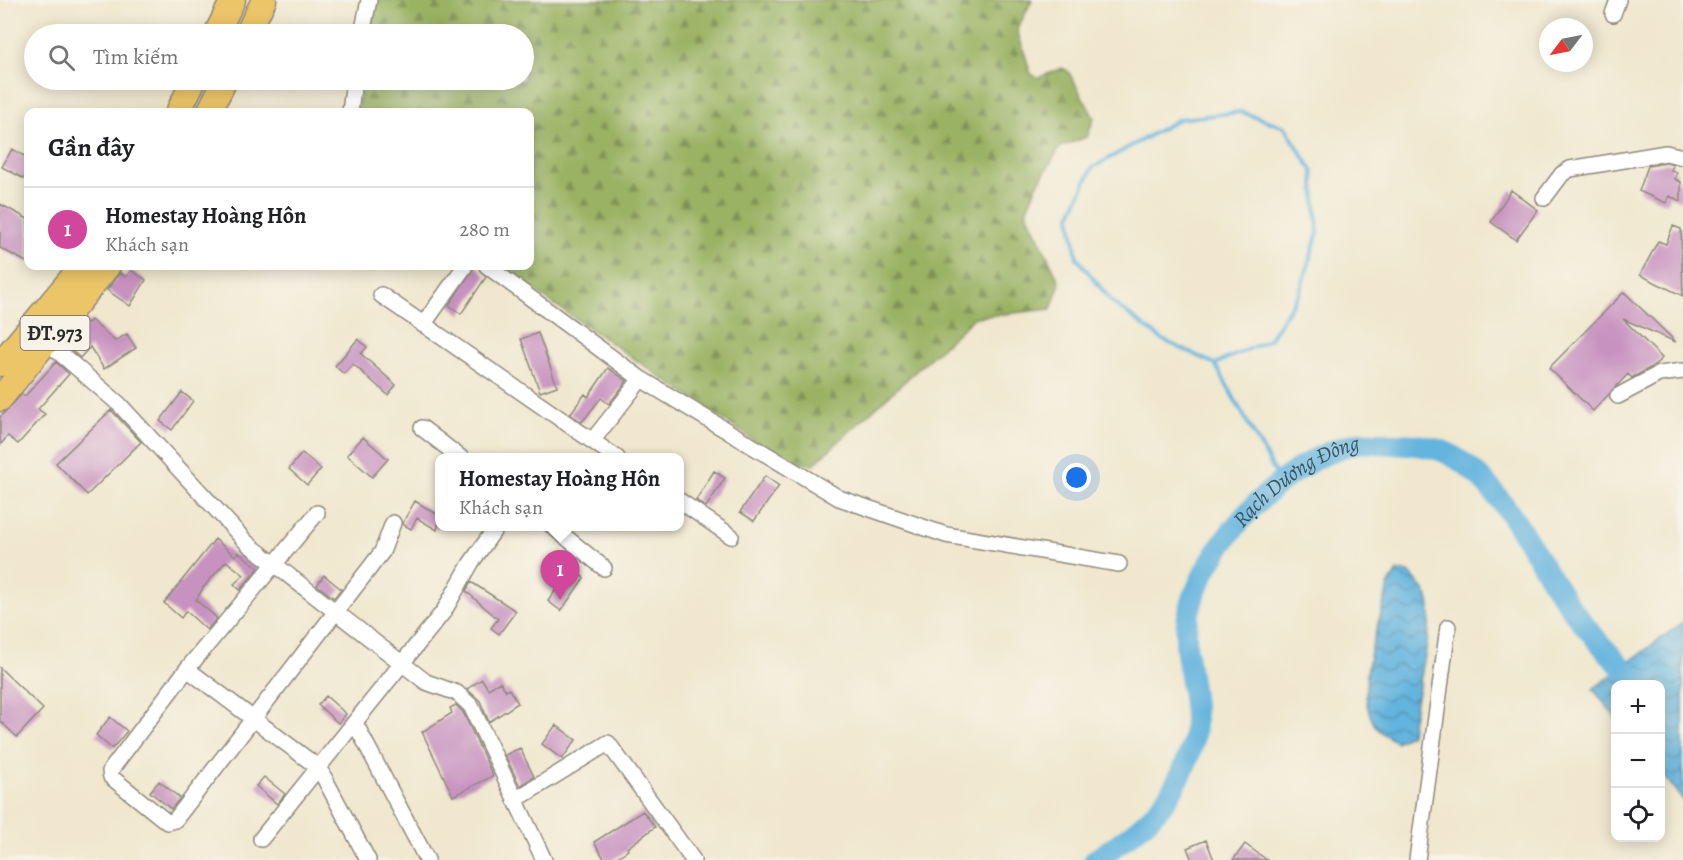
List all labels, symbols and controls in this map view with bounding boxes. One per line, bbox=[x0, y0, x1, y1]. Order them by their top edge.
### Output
north arrow bbox=[1539, 18, 1593, 72]
search box bbox=[24, 24, 534, 90]
icon: search bbox=[45, 41, 78, 74]
text: Tìm kiếm bbox=[93, 42, 179, 72]
text: Gần đây bbox=[48, 130, 134, 165]
text: Homestay Hoàng Hôn bbox=[105, 201, 306, 231]
text: 1 bbox=[64, 216, 71, 243]
text: 280 m bbox=[460, 216, 510, 243]
text: Khách sạn bbox=[105, 231, 189, 258]
road number: ĐT.973 bbox=[20, 316, 90, 350]
water label: Rạch Dương Đông bbox=[1226, 428, 1363, 534]
popup bbox=[435, 453, 684, 531]
your location bbox=[1062, 463, 1091, 492]
text: Homestay Hoàng Hôn bbox=[459, 464, 660, 494]
text: Khách sạn bbox=[459, 494, 543, 521]
pin: 1 bbox=[540, 550, 580, 600]
map controls bbox=[1611, 680, 1665, 842]
button: + bbox=[1611, 680, 1665, 734]
button: − bbox=[1611, 734, 1665, 788]
button: locate bbox=[1611, 788, 1665, 842]

